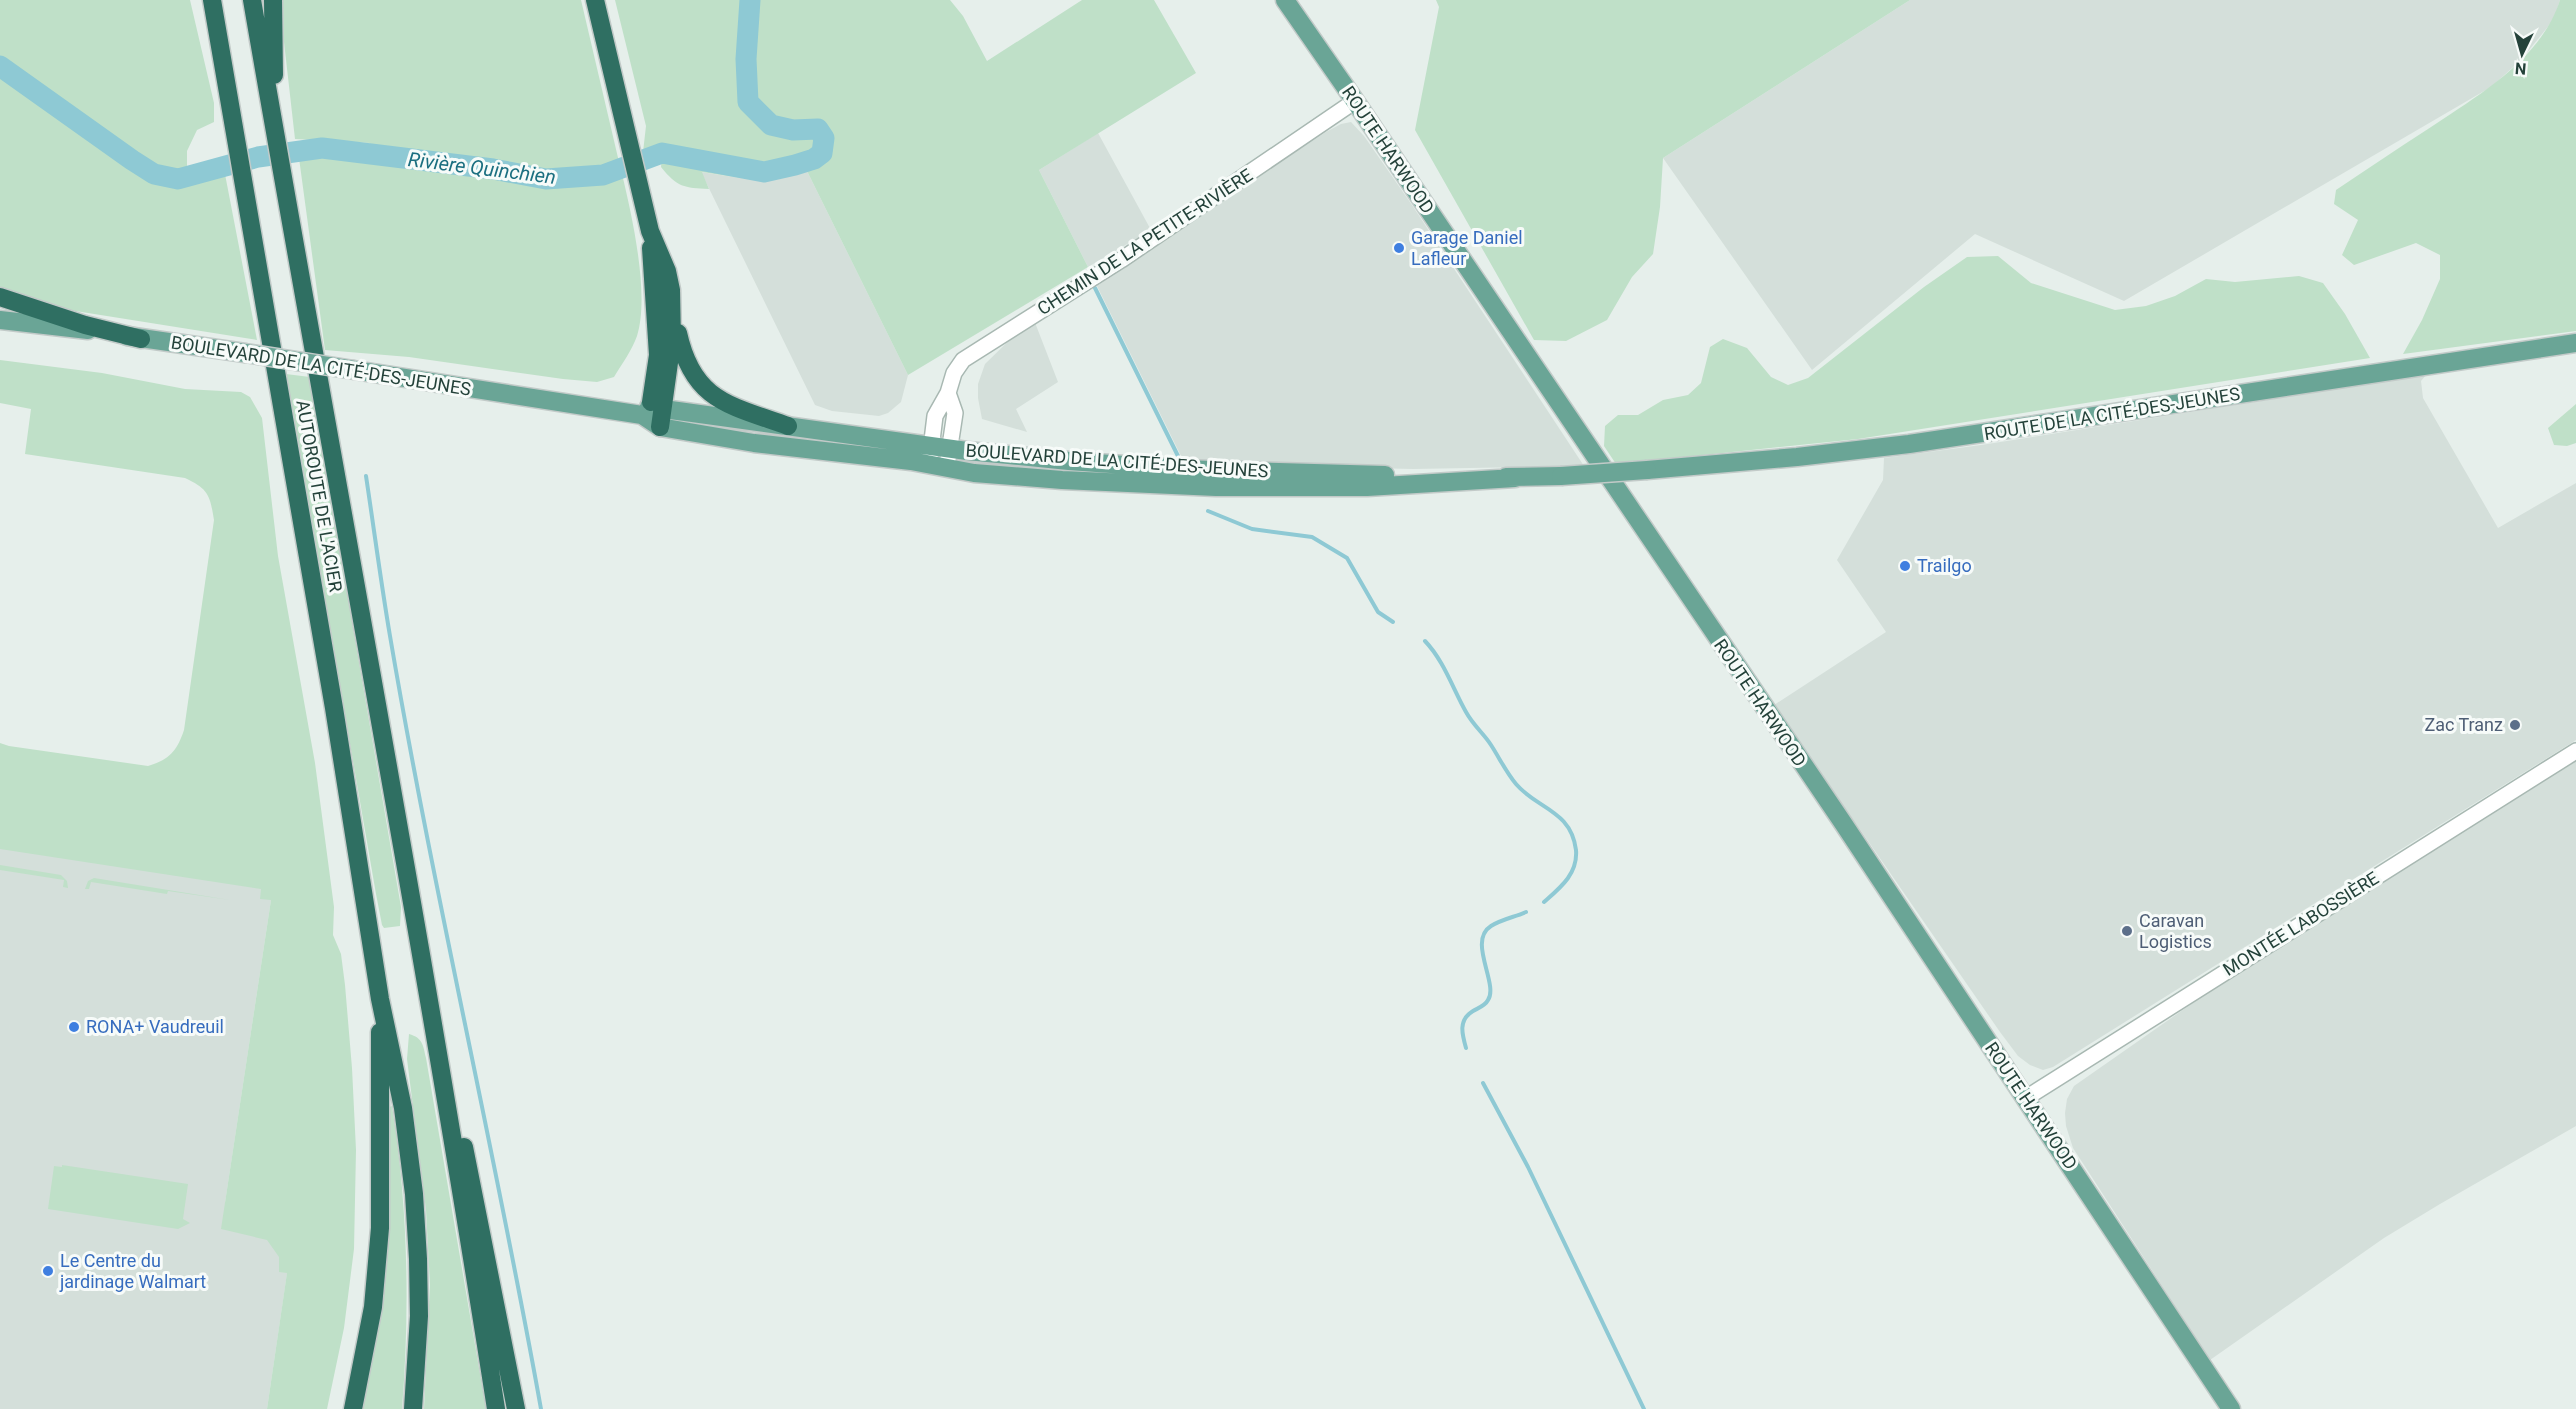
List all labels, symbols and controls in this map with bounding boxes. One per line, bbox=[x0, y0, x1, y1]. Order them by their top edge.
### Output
north arrow bbox=[2492, 24, 2552, 84]
text: N bbox=[2514, 58, 2527, 78]
street label: ROUTE HARWOOD bbox=[1338, 82, 1439, 217]
water label: Rivière Quinchien bbox=[407, 147, 557, 189]
street label: CHEMIN DE LA PETITE-RIVIÈRE bbox=[1033, 164, 1256, 319]
place label: Garage Daniel Lafleur bbox=[1411, 227, 1523, 269]
marker: Garage Daniel Lafleur bbox=[1392, 241, 1406, 255]
street label: BOULEVARD DE LA CITÉ-DES-JEUNES bbox=[170, 331, 473, 400]
street label: ROUTE DE LA CITÉ-DES-JEUNES bbox=[1982, 383, 2242, 444]
street label: AUTOROUTE DE L'ACIER bbox=[292, 398, 347, 594]
street label: BOULEVARD DE LA CITÉ-DES-JEUNES bbox=[965, 439, 1269, 482]
place label: Trailgo bbox=[1917, 555, 1972, 576]
marker: Trailgo bbox=[1898, 559, 1912, 573]
street label: ROUTE HARWOOD bbox=[1710, 635, 1811, 770]
place label: Zac Tranz bbox=[2424, 714, 2503, 735]
marker: Zac Tranz bbox=[2508, 718, 2522, 732]
street label: MONTÉE LABOSSIÈRE bbox=[2219, 867, 2382, 980]
place label: Caravan Logistics bbox=[2139, 910, 2212, 952]
marker: Caravan Logistics bbox=[2120, 924, 2134, 938]
place label: RONA+ Vaudreuil bbox=[86, 1016, 224, 1037]
marker: RONA+ Vaudreuil bbox=[67, 1020, 81, 1034]
street label: ROUTE HARWOOD bbox=[1981, 1038, 2082, 1173]
place label: Le Centre du jardinage Walmart bbox=[59, 1250, 206, 1292]
marker: Le Centre du jardinage Walmart bbox=[41, 1264, 55, 1278]

